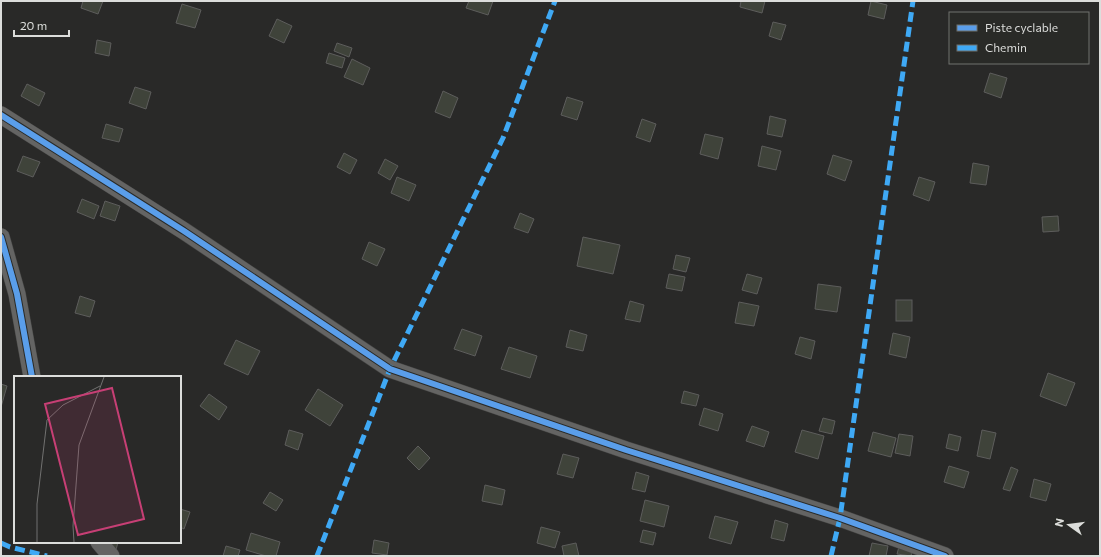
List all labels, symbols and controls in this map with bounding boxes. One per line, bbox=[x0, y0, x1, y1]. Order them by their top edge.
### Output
scale bar bbox=[14, 12, 69, 38]
legend bbox=[949, 12, 1089, 64]
text: 20 m bbox=[20, 18, 47, 32]
text: Piste cyclable bbox=[985, 20, 1058, 34]
text: Chemin bbox=[985, 40, 1027, 54]
inset map bbox=[14, 376, 181, 543]
north arrow bbox=[1049, 505, 1089, 545]
text: N bbox=[1052, 517, 1066, 528]

